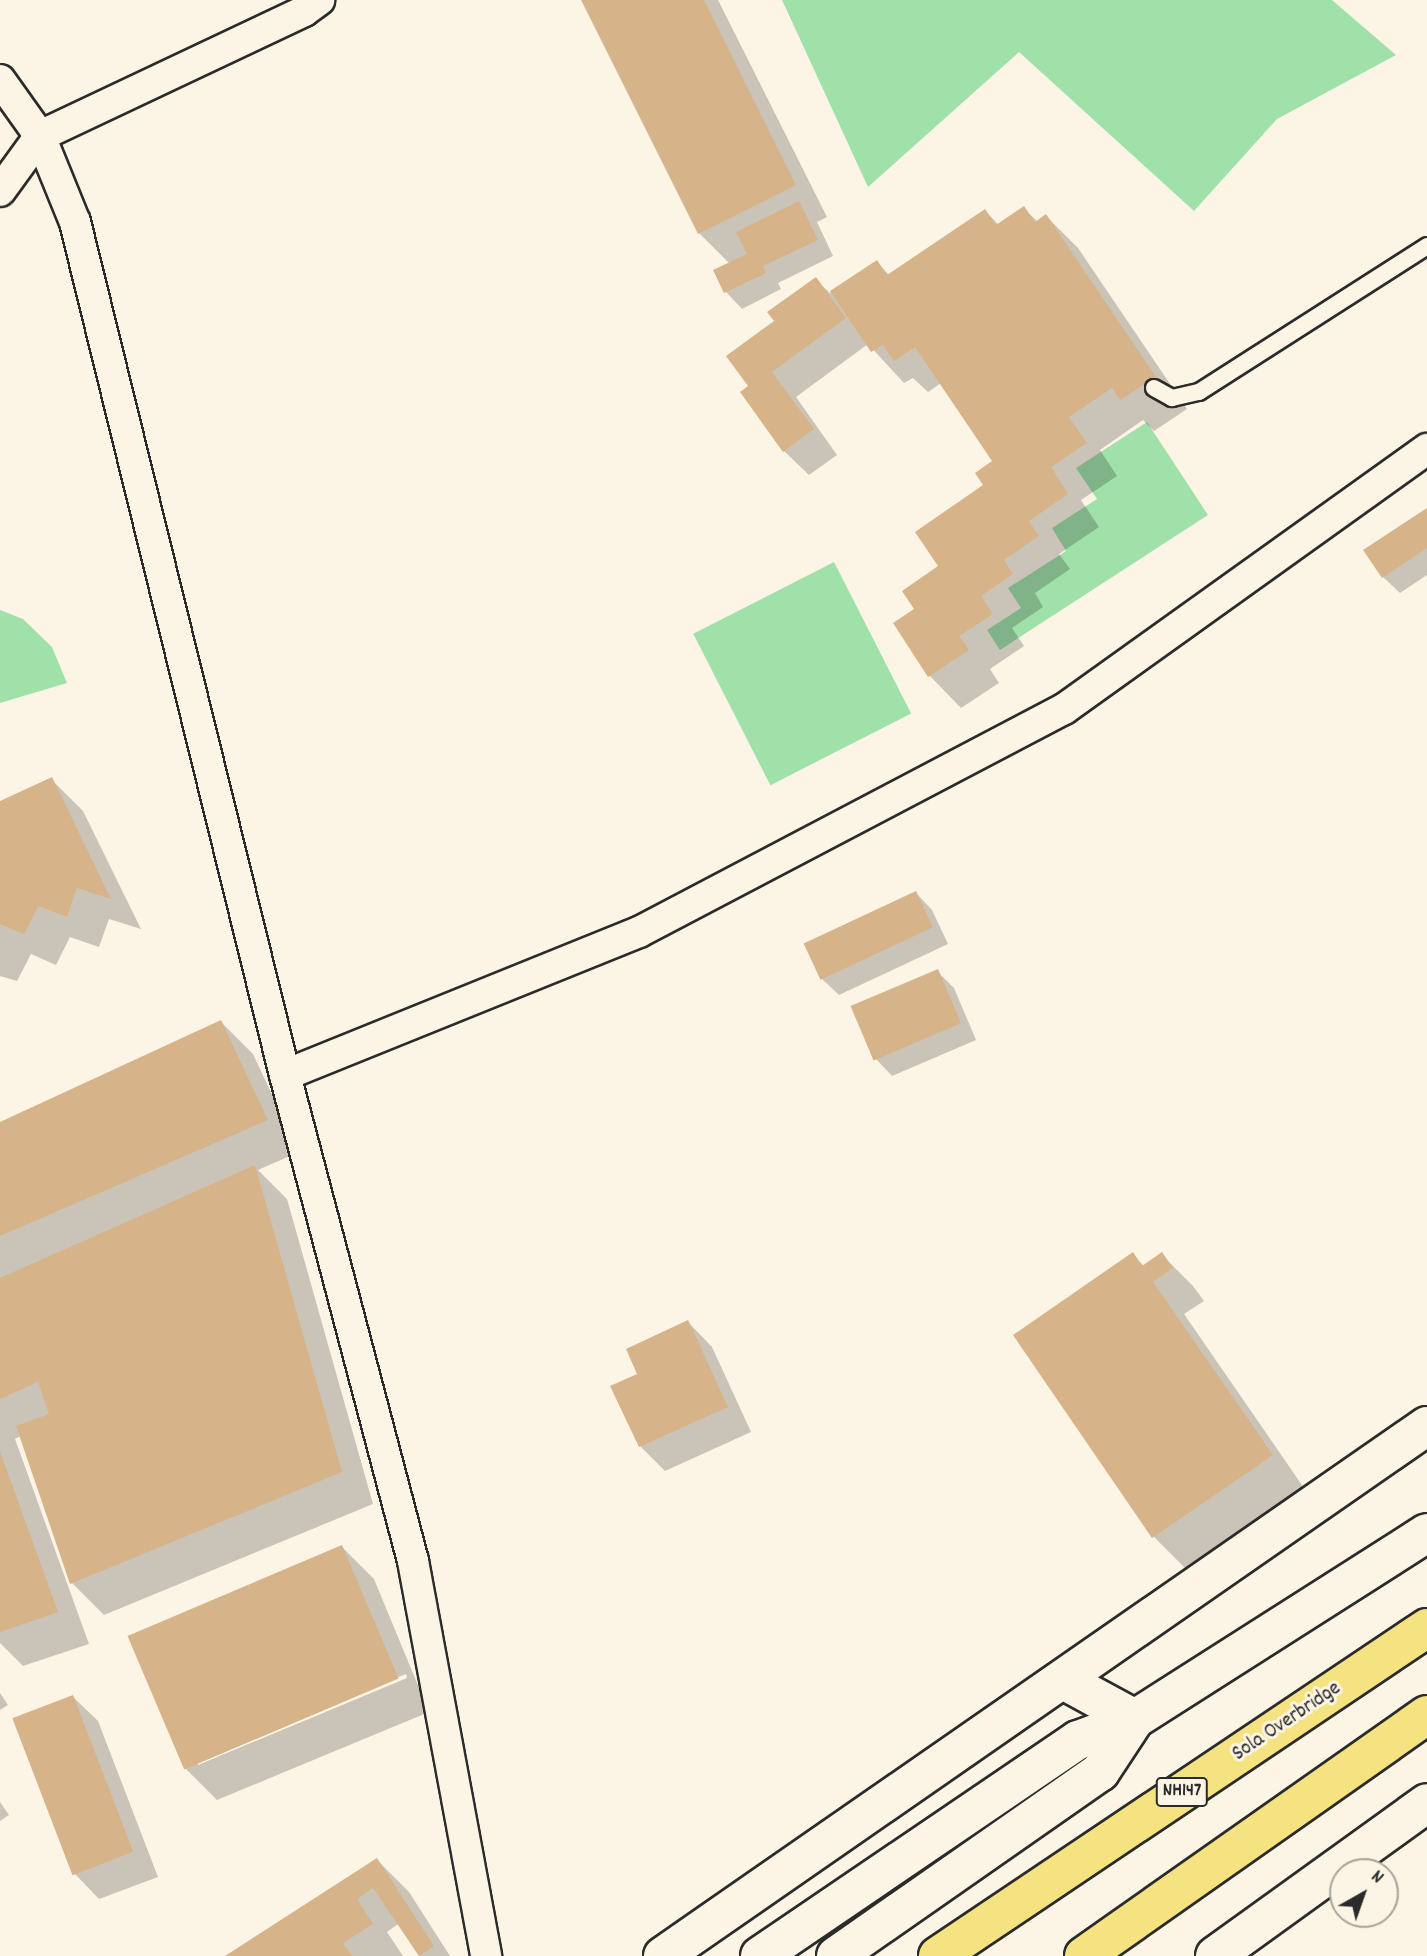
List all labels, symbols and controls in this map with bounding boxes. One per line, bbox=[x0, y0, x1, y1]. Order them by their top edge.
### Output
street label: Sola Overbridge bbox=[1228, 1677, 1346, 1767]
road number: NH147 bbox=[1156, 1776, 1208, 1808]
north arrow bbox=[1329, 1858, 1399, 1928]
text: N bbox=[1364, 1865, 1389, 1891]

